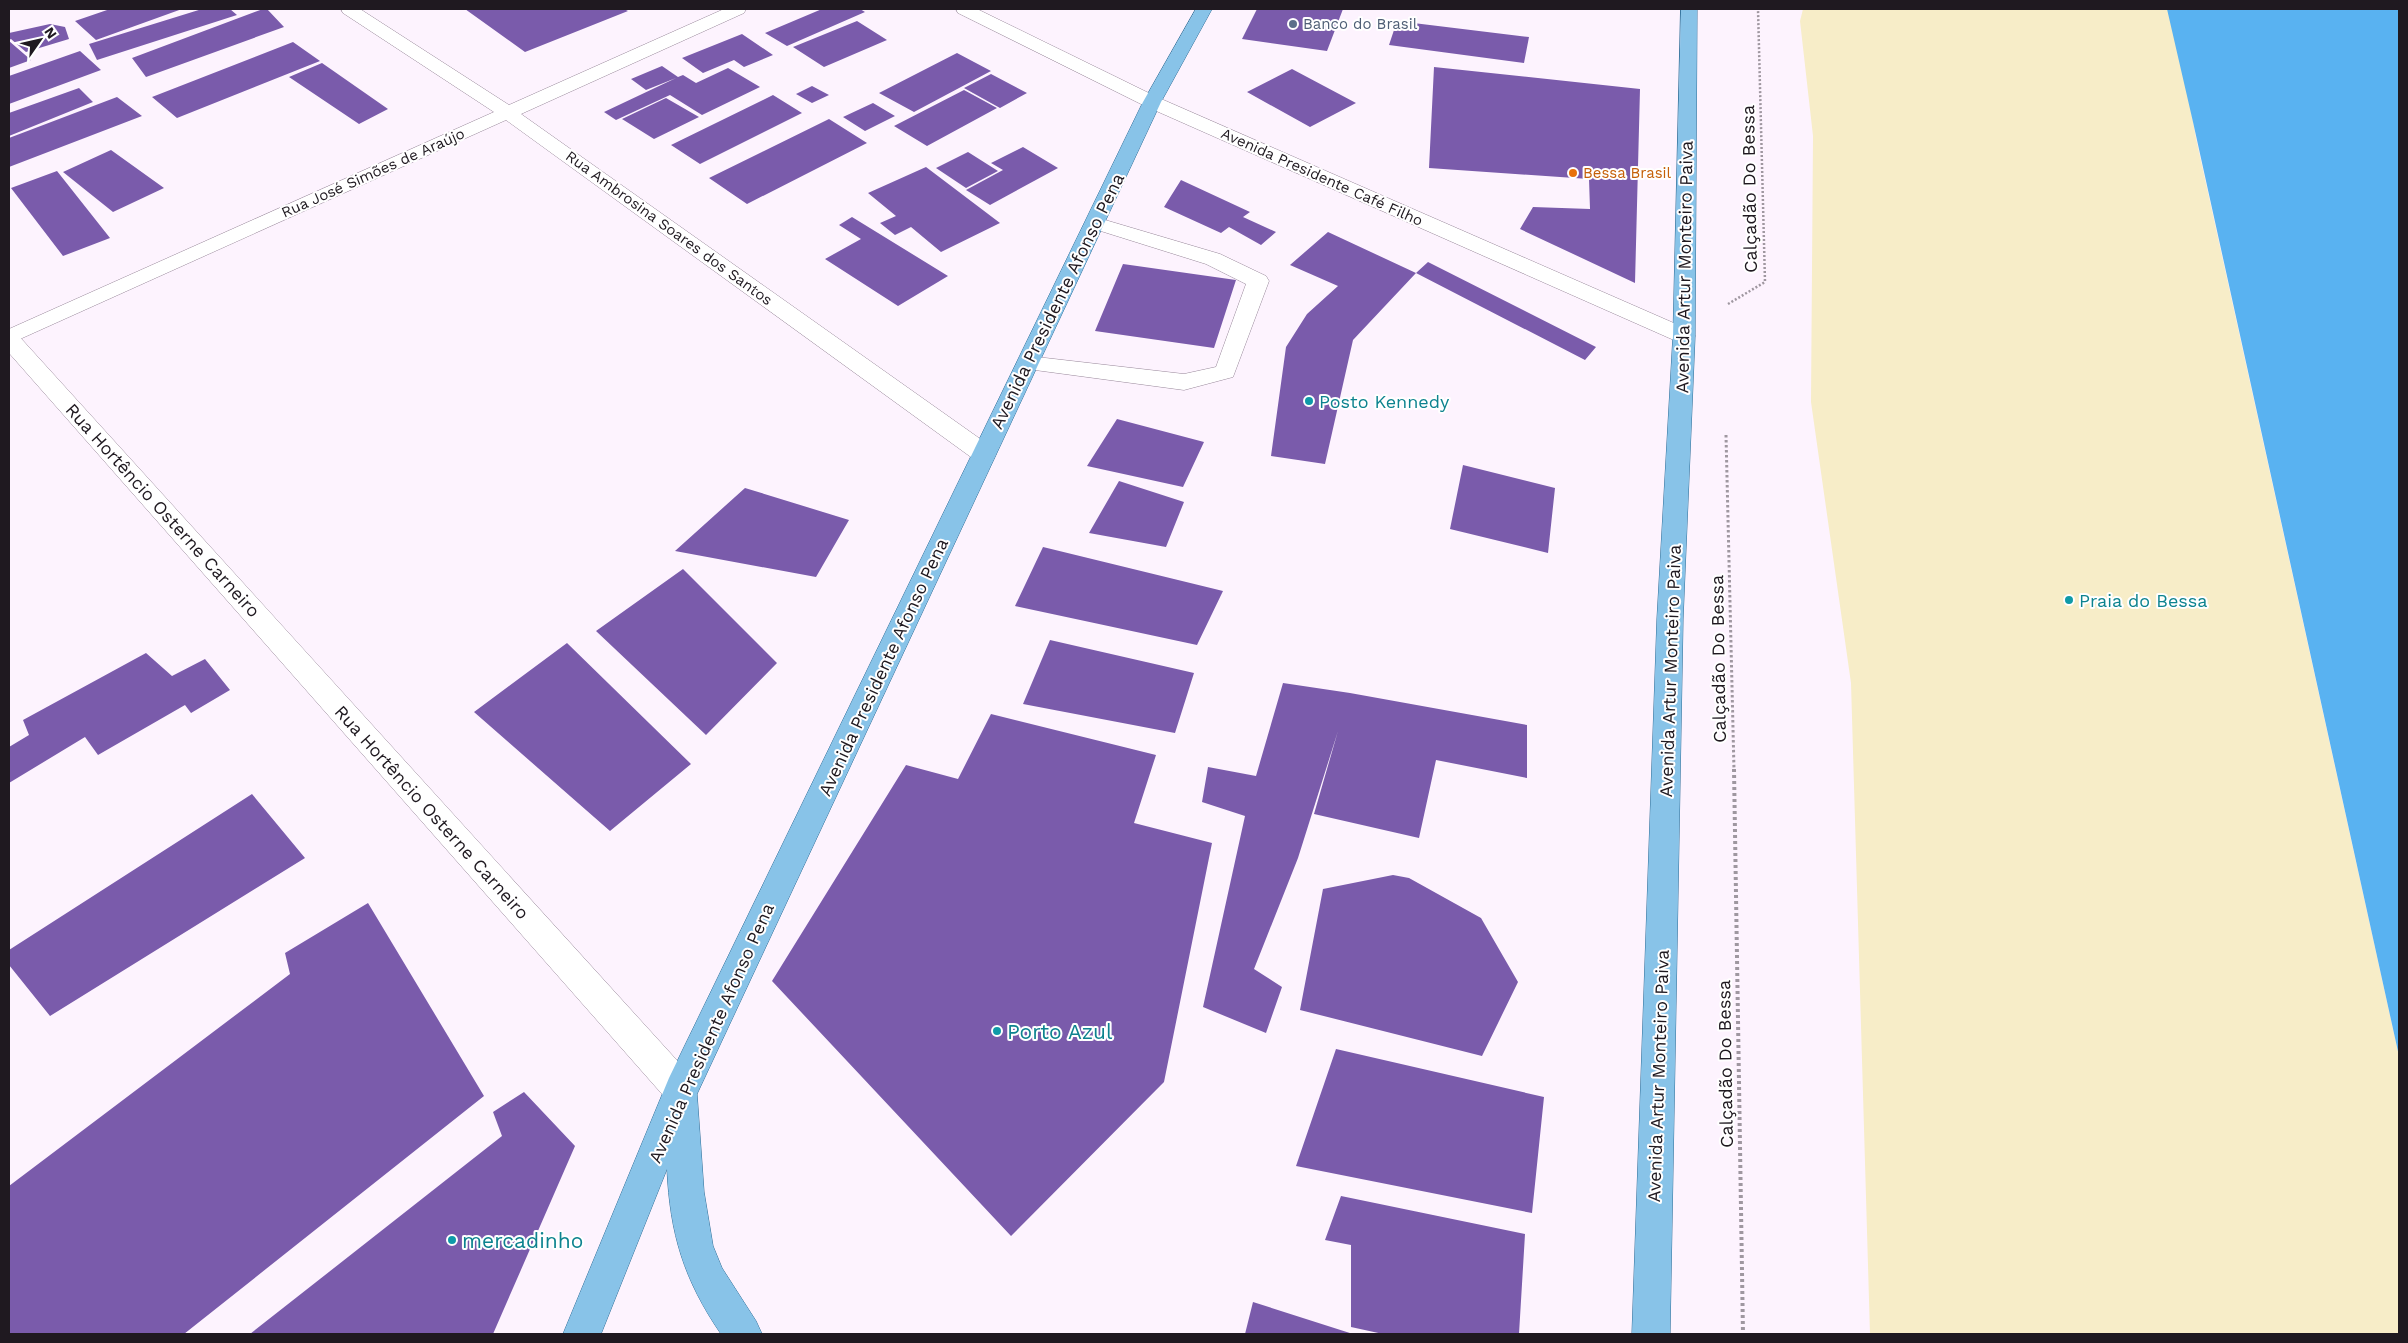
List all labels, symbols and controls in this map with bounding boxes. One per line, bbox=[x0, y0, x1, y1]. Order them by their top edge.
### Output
north arrow bbox=[15, 15, 65, 65]
place label: Banco do Brasil bbox=[1303, 15, 1418, 33]
marker: Banco do Brasil bbox=[1287, 18, 1299, 30]
text: N bbox=[41, 24, 60, 42]
street label: Calçadão Do Bessa bbox=[1737, 105, 1761, 273]
street label: Rua José Simões de Araújo bbox=[279, 124, 467, 222]
street label: Avenida Presidente Café Filho bbox=[1218, 124, 1426, 230]
street label: Avenida Artur Monteiro Paiva bbox=[1671, 140, 1697, 394]
street label: Rua Ambrosina Soares dos Santos bbox=[562, 147, 776, 309]
place label: Bessa Brasil bbox=[1583, 164, 1672, 182]
marker: Bessa Brasil bbox=[1567, 167, 1579, 179]
street label: Avenida Presidente Afonso Pena bbox=[986, 170, 1128, 432]
place label: Posto Kennedy bbox=[1319, 391, 1450, 412]
marker: Posto Kennedy bbox=[1303, 395, 1315, 407]
street label: Rua Hortêncio Osterne Carneiro bbox=[61, 399, 265, 621]
street label: Avenida Presidente Afonso Pena bbox=[814, 535, 952, 799]
street label: Avenida Artur Monteiro Paiva bbox=[1655, 544, 1685, 798]
street label: Calçadão Do Bessa bbox=[1706, 575, 1730, 743]
place label: Praia do Bessa bbox=[2079, 590, 2207, 611]
marker: Praia do Bessa bbox=[2063, 594, 2075, 606]
street label: Rua Hortêncio Osterne Carneiro bbox=[330, 701, 534, 923]
street label: Avenida Presidente Afonso Pena bbox=[644, 900, 778, 1166]
street label: Avenida Artur Monteiro Paiva bbox=[1643, 949, 1673, 1203]
street label: Calçadão Do Bessa bbox=[1713, 980, 1737, 1148]
place label: Porto Azul bbox=[1007, 1019, 1113, 1044]
marker: Porto Azul bbox=[991, 1025, 1003, 1037]
place label: mercadinho bbox=[462, 1228, 583, 1253]
marker: mercadinho bbox=[446, 1234, 458, 1246]

